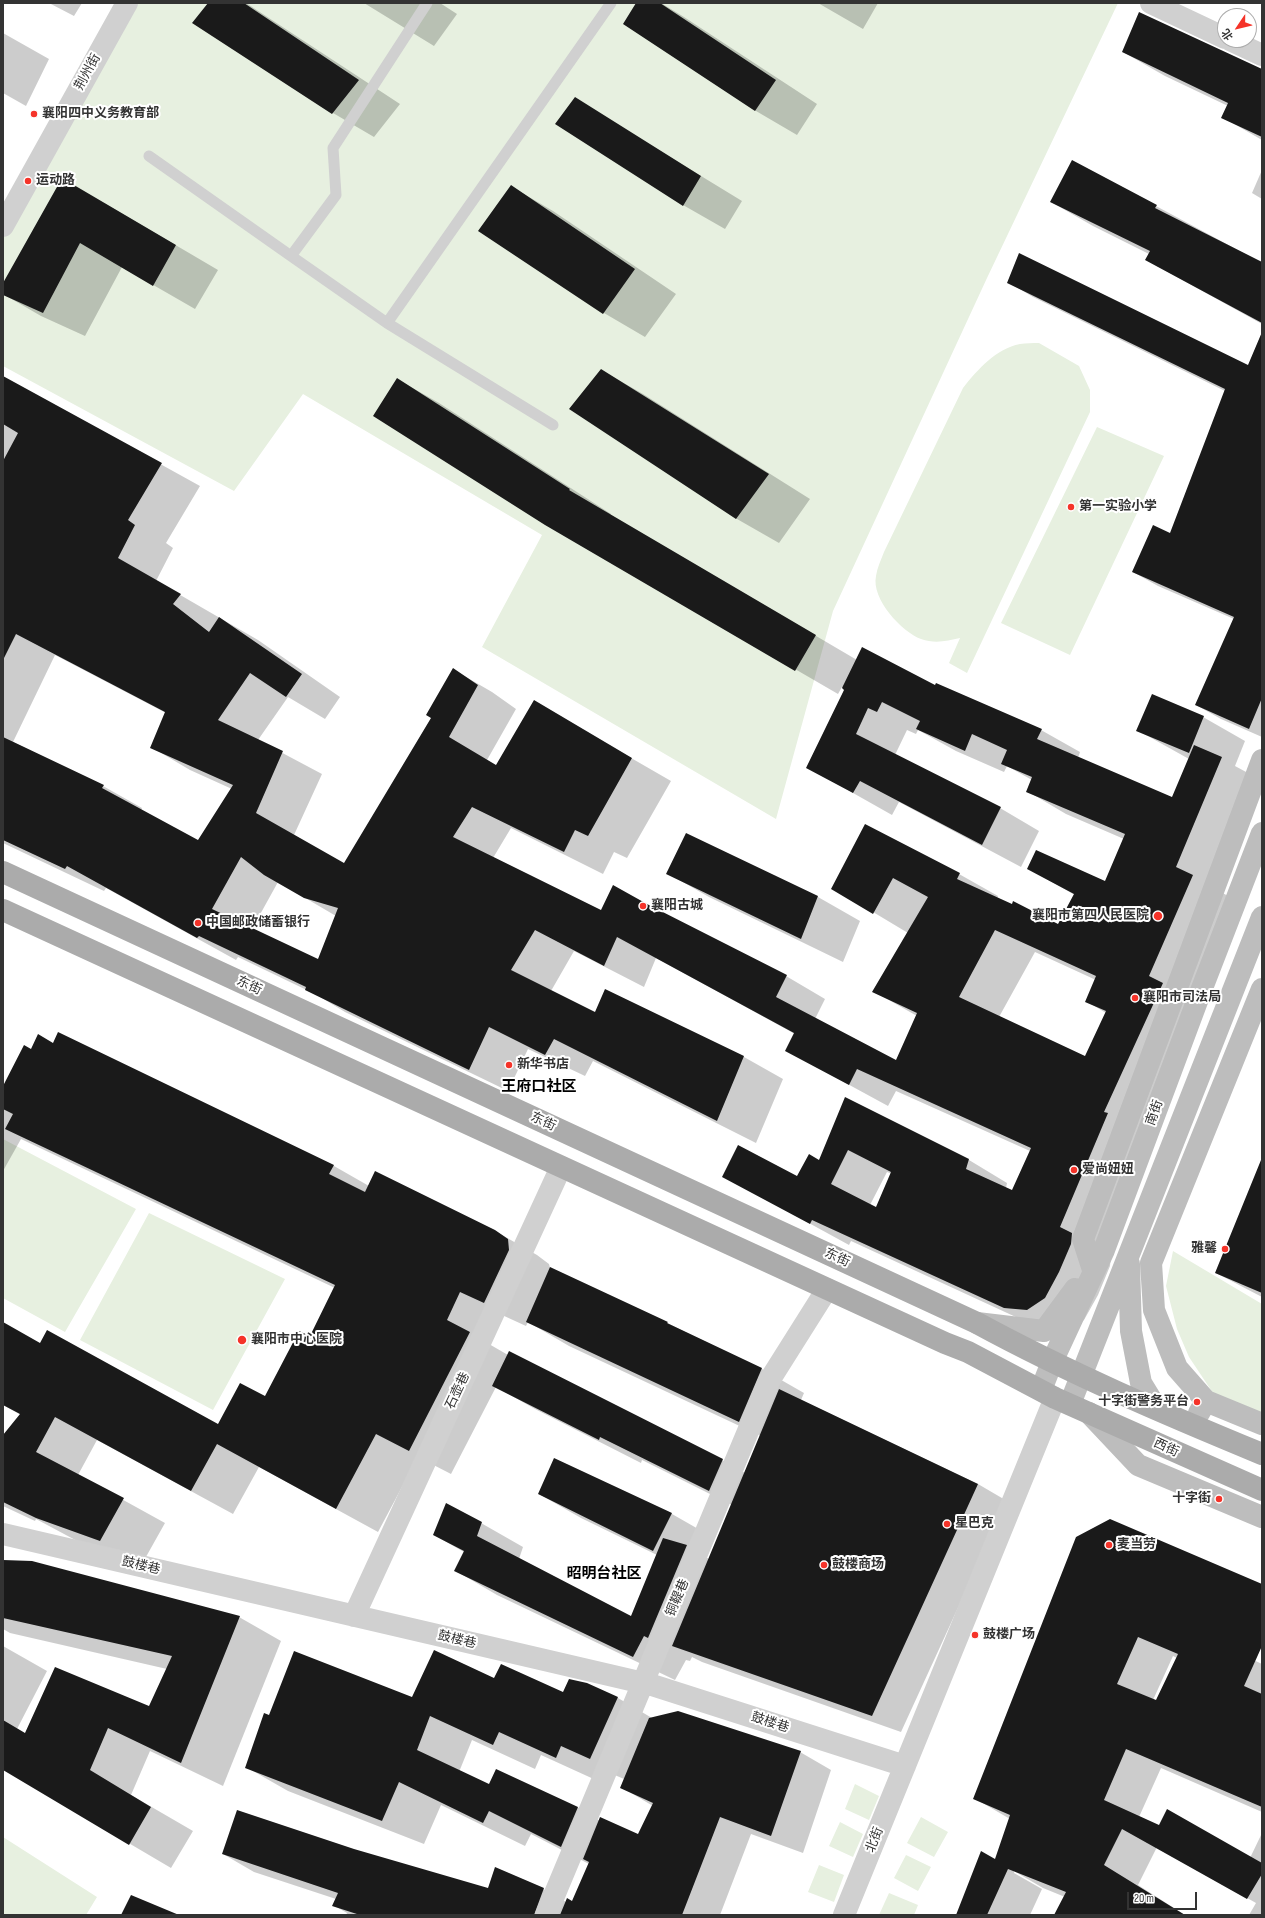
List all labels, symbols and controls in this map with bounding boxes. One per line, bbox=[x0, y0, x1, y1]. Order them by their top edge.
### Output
north arrow bbox=[1217, 8, 1257, 48]
text: 北 bbox=[1219, 26, 1236, 43]
street label: 荆州街 bbox=[72, 51, 104, 93]
place label: 襄阳四中义务教育部 bbox=[42, 106, 159, 122]
marker: 襄阳四中义务教育部 bbox=[29, 109, 39, 119]
place label: 运动路 bbox=[36, 173, 75, 189]
marker: 运动路 bbox=[23, 176, 33, 186]
place label: 第一实验小学 bbox=[1079, 499, 1157, 515]
marker: 第一实验小学 bbox=[1066, 502, 1076, 512]
place label: 襄阳古城 bbox=[651, 898, 703, 914]
marker: 襄阳古城 bbox=[638, 901, 648, 911]
place label: 襄阳市第四人民医院 bbox=[1032, 908, 1149, 924]
marker: 襄阳市第四人民医院 bbox=[1152, 910, 1164, 922]
place label: 中国邮政储蓄银行 bbox=[206, 915, 310, 931]
marker: 中国邮政储蓄银行 bbox=[193, 918, 203, 928]
street label: 东街 bbox=[234, 973, 264, 999]
place label: 襄阳市司法局 bbox=[1143, 990, 1221, 1006]
marker: 襄阳市司法局 bbox=[1130, 993, 1140, 1003]
place label: 新华书店 bbox=[517, 1057, 569, 1073]
marker: 新华书店 bbox=[504, 1060, 514, 1070]
district label: 王府口社区 bbox=[502, 1078, 576, 1096]
street label: 南街 bbox=[1143, 1098, 1167, 1128]
street label: 东街 bbox=[528, 1109, 558, 1135]
place label: 爱尚妞妞 bbox=[1082, 1162, 1134, 1178]
marker: 爱尚妞妞 bbox=[1069, 1165, 1079, 1175]
place label: 雅馨 bbox=[1191, 1241, 1217, 1257]
marker: 雅馨 bbox=[1220, 1244, 1230, 1254]
street label: 东街 bbox=[822, 1245, 852, 1271]
place label: 襄阳市中心医院 bbox=[251, 1332, 342, 1348]
marker: 襄阳市中心医院 bbox=[236, 1334, 248, 1346]
street label: 石壶巷 bbox=[443, 1370, 473, 1412]
place label: 十字街警务平台 bbox=[1098, 1394, 1189, 1410]
marker: 十字街警务平台 bbox=[1192, 1397, 1202, 1407]
street label: 西街 bbox=[1151, 1435, 1181, 1461]
place label: 十字街 bbox=[1172, 1491, 1211, 1507]
marker: 十字街 bbox=[1214, 1494, 1224, 1504]
place label: 星巴克 bbox=[955, 1516, 994, 1532]
marker: 星巴克 bbox=[942, 1519, 952, 1529]
place label: 麦当劳 bbox=[1117, 1537, 1156, 1553]
marker: 麦当劳 bbox=[1104, 1540, 1114, 1550]
street label: 鼓楼巷 bbox=[120, 1554, 162, 1578]
place label: 鼓楼商场 bbox=[832, 1557, 884, 1573]
marker: 鼓楼商场 bbox=[819, 1560, 829, 1570]
district label: 昭明台社区 bbox=[567, 1565, 641, 1583]
street label: 铜鞮巷 bbox=[663, 1577, 693, 1619]
place label: 鼓楼广场 bbox=[983, 1627, 1035, 1643]
street label: 鼓楼巷 bbox=[436, 1628, 478, 1652]
marker: 鼓楼广场 bbox=[970, 1630, 980, 1640]
street label: 鼓楼巷 bbox=[749, 1710, 791, 1736]
street label: 北街 bbox=[863, 1825, 887, 1855]
scale bar bbox=[1129, 1884, 1199, 1910]
text: 20 m bbox=[1134, 1891, 1154, 1906]

